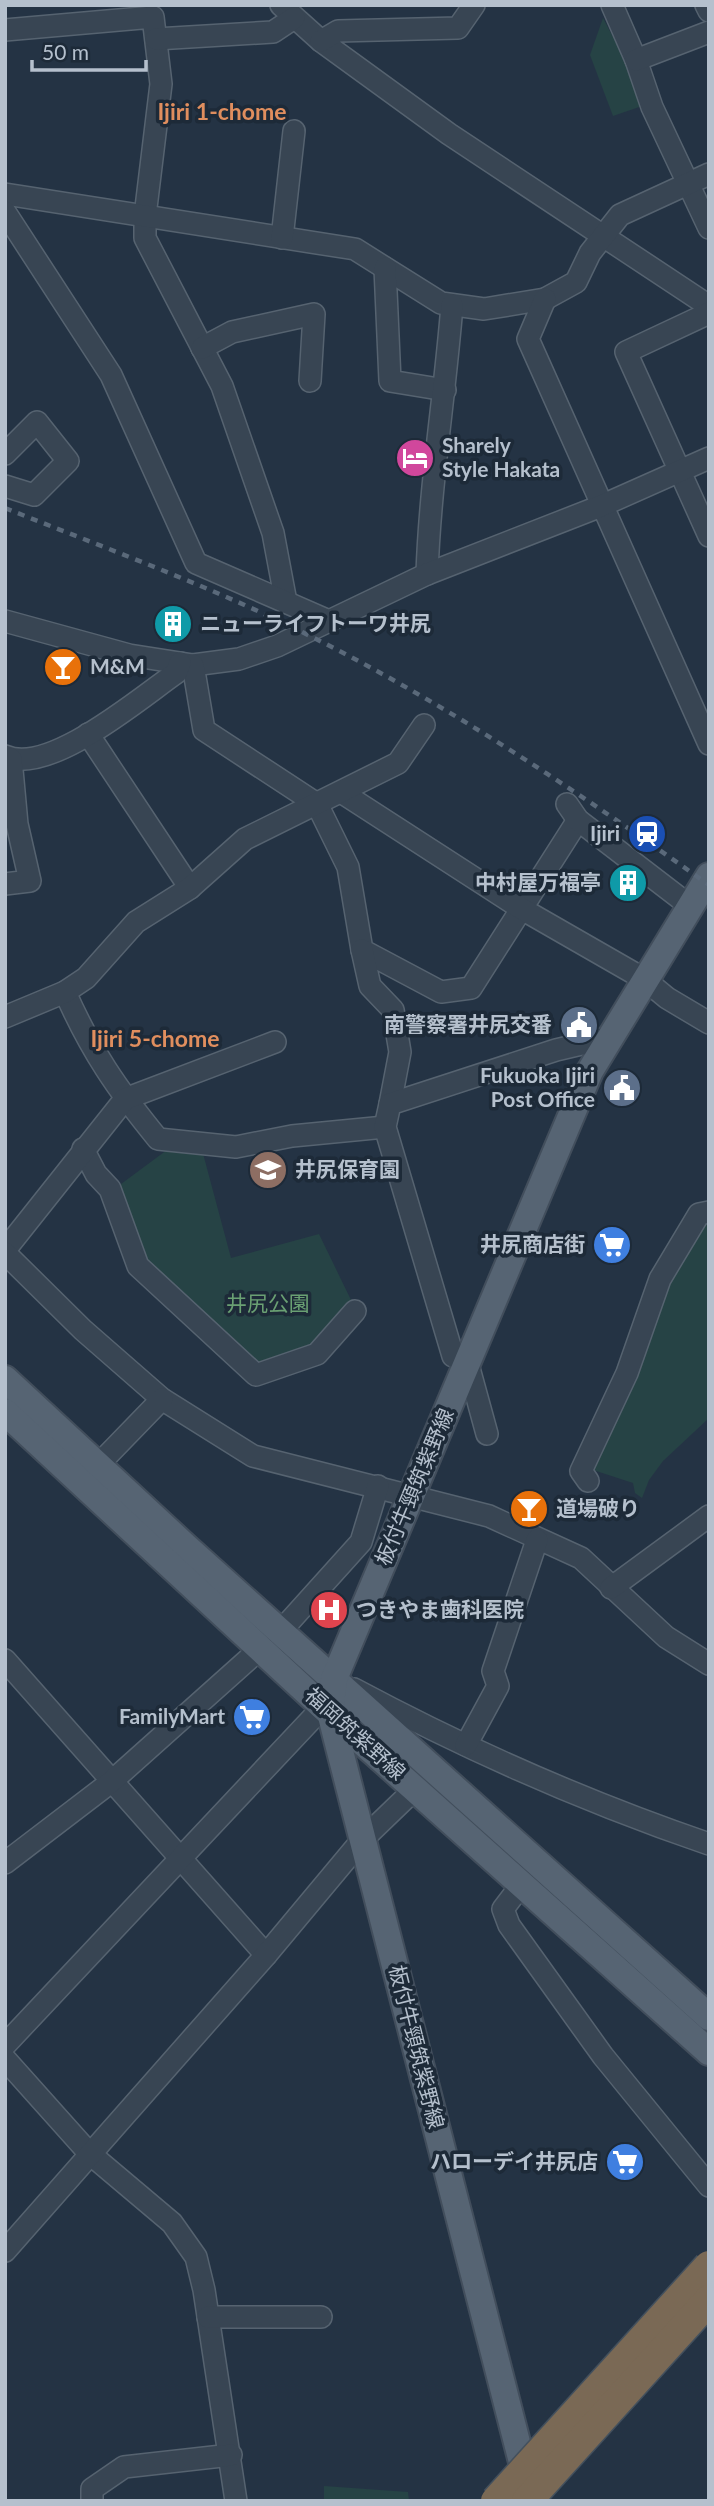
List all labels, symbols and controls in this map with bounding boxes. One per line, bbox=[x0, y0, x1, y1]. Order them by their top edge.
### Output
scale bar bbox=[32, 28, 145, 72]
text: 50 m bbox=[42, 39, 89, 64]
district label: Ijiri 1-chome bbox=[157, 97, 287, 125]
place label: Sharely Style Hakata bbox=[442, 432, 560, 481]
hotel icon: Sharely Style Hakata bbox=[394, 437, 436, 479]
building icon: ニューライフトーワ井尻 bbox=[152, 603, 194, 645]
place label: ニューライフトーワ井尻 bbox=[200, 610, 431, 635]
bar icon: M&M bbox=[42, 646, 84, 688]
place label: M&M bbox=[90, 653, 145, 678]
station icon: Ijiri bbox=[626, 813, 668, 855]
place label: Ijiri bbox=[590, 820, 620, 845]
building icon: 中村屋万福亭 bbox=[607, 862, 649, 904]
place label: 中村屋万福亭 bbox=[475, 869, 601, 894]
public building icon: 南警察署井尻交番 bbox=[558, 1004, 600, 1046]
place label: 南警察署井尻交番 bbox=[384, 1011, 552, 1036]
district label: Ijiri 5-chome bbox=[90, 1024, 220, 1052]
place label: Fukuoka Ijiri Post Office bbox=[480, 1062, 595, 1111]
public building icon: Fukuoka Ijiri Post Office bbox=[601, 1067, 643, 1109]
school or university icon: 井尻保育園 bbox=[247, 1149, 289, 1191]
place label: 井尻保育園 bbox=[295, 1156, 400, 1181]
supermarket icon: 井尻商店街 bbox=[591, 1224, 633, 1266]
place label: 井尻商店街 bbox=[480, 1231, 585, 1256]
park label: 井尻公園 bbox=[226, 1290, 310, 1315]
street label: 板付牛頸筑紫野線 bbox=[369, 1404, 458, 1569]
bar icon: 道場破り bbox=[508, 1488, 550, 1530]
place label: 道場破り bbox=[556, 1495, 640, 1520]
hospital icon: つきやま歯科医院 bbox=[308, 1589, 350, 1631]
place label: つきやま歯科医院 bbox=[356, 1596, 524, 1621]
street label: 福岡筑紫野線 bbox=[301, 1681, 411, 1784]
supermarket icon: FamilyMart bbox=[231, 1696, 273, 1738]
place label: FamilyMart bbox=[119, 1703, 225, 1728]
street label: 板付牛頸筑紫野線 bbox=[385, 1962, 450, 2131]
supermarket icon: ハローデイ井尻店 bbox=[604, 2141, 646, 2183]
place label: ハローデイ井尻店 bbox=[430, 2148, 598, 2173]

